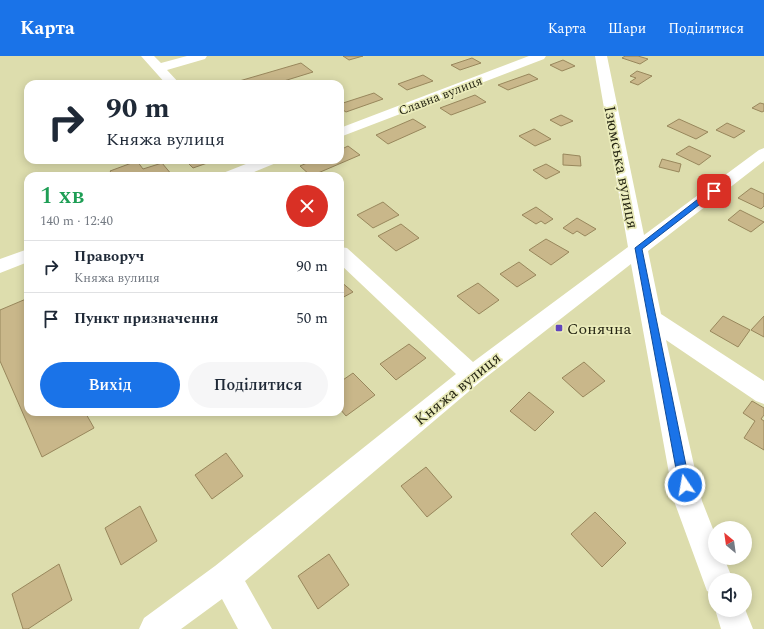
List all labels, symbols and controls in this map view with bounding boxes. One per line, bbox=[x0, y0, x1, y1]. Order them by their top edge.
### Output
text: Карта bbox=[20, 14, 75, 43]
text: Карта bbox=[548, 18, 586, 39]
text: Шари bbox=[608, 18, 646, 39]
text: Поділитися bbox=[668, 18, 744, 39]
street label: Славна вулиця bbox=[395, 71, 485, 121]
text: 90 m bbox=[106, 87, 170, 130]
icon: right bbox=[40, 96, 92, 148]
street label: Ізюмська вулиця bbox=[597, 104, 645, 231]
text: Княжа вулиця bbox=[106, 126, 225, 153]
pin bbox=[697, 174, 731, 208]
text: 1 хв bbox=[40, 178, 84, 214]
icon: arrive bbox=[703, 180, 725, 202]
button: close bbox=[286, 185, 328, 227]
text: 140 m · 12:40 bbox=[40, 211, 113, 231]
text: Праворуч bbox=[74, 245, 144, 268]
text: 90 m bbox=[296, 255, 328, 278]
icon: right bbox=[40, 256, 62, 278]
text: Княжа вулиця bbox=[74, 268, 160, 288]
text: Пункт призначення bbox=[74, 307, 219, 330]
text: 50 m bbox=[296, 307, 328, 330]
icon: arrive bbox=[40, 308, 62, 330]
place label: Сонячна bbox=[567, 317, 631, 341]
marker: Сонячна bbox=[554, 323, 564, 333]
street label: Княжа вулиця bbox=[409, 346, 506, 431]
button: Вихід bbox=[40, 362, 180, 408]
button: Поділитися bbox=[188, 362, 328, 408]
position arrow bbox=[664, 464, 706, 506]
north arrow bbox=[708, 521, 752, 565]
map controls bbox=[708, 521, 752, 617]
button: sound bbox=[708, 573, 752, 617]

